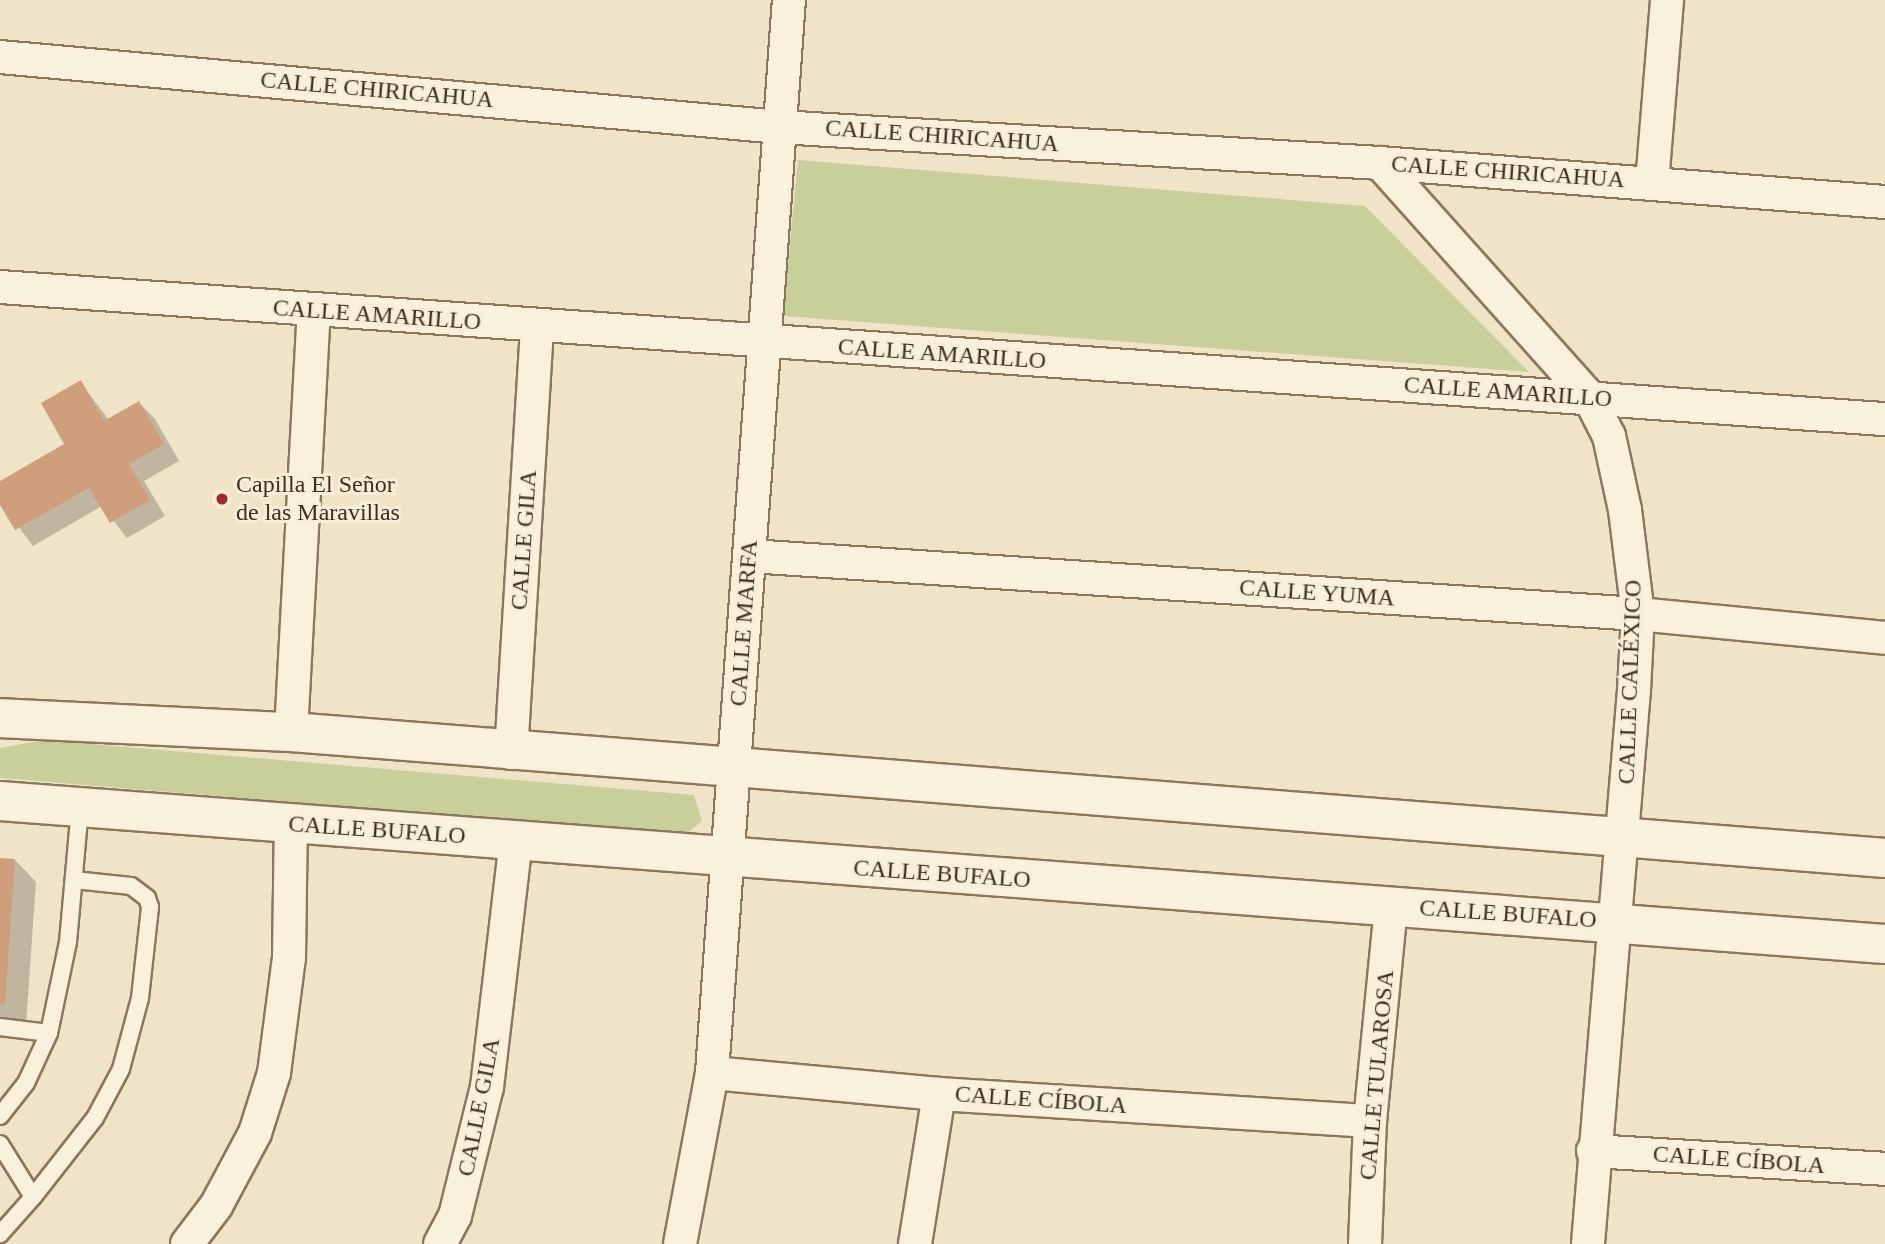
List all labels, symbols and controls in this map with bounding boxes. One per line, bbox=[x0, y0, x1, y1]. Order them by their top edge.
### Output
street label: CALLE CHIRICAHUA bbox=[259, 65, 495, 115]
street label: CALLE CHIRICAHUA bbox=[824, 113, 1060, 159]
street label: CALLE CHIRICAHUA bbox=[1390, 149, 1626, 195]
street label: CALLE AMARILLO bbox=[271, 293, 483, 337]
street label: CALLE AMARILLO bbox=[836, 332, 1048, 376]
street label: CALLE AMARILLO bbox=[1402, 370, 1614, 414]
street label: CALLE GILA bbox=[505, 469, 543, 611]
place label: Capilla El Señor de las Maravillas bbox=[236, 471, 400, 527]
marker: Capilla El Señor de las Maravillas bbox=[214, 491, 230, 507]
street label: CALLE MARFA bbox=[724, 539, 764, 707]
street label: CALLE YUMA bbox=[1238, 573, 1396, 613]
street label: CALLE CALÉXICO bbox=[1612, 579, 1648, 785]
street label: CALLE BUFALO bbox=[287, 809, 467, 851]
street label: CALLE BUFALO bbox=[852, 853, 1032, 895]
street label: CALLE BUFALO bbox=[1418, 893, 1598, 935]
street label: CALLE TULAROSA bbox=[1353, 968, 1401, 1182]
street label: CALLE GILA bbox=[451, 1035, 507, 1179]
street label: CALLE CÍBOLA bbox=[954, 1080, 1128, 1120]
street label: CALLE CÍBOLA bbox=[1652, 1140, 1826, 1180]

